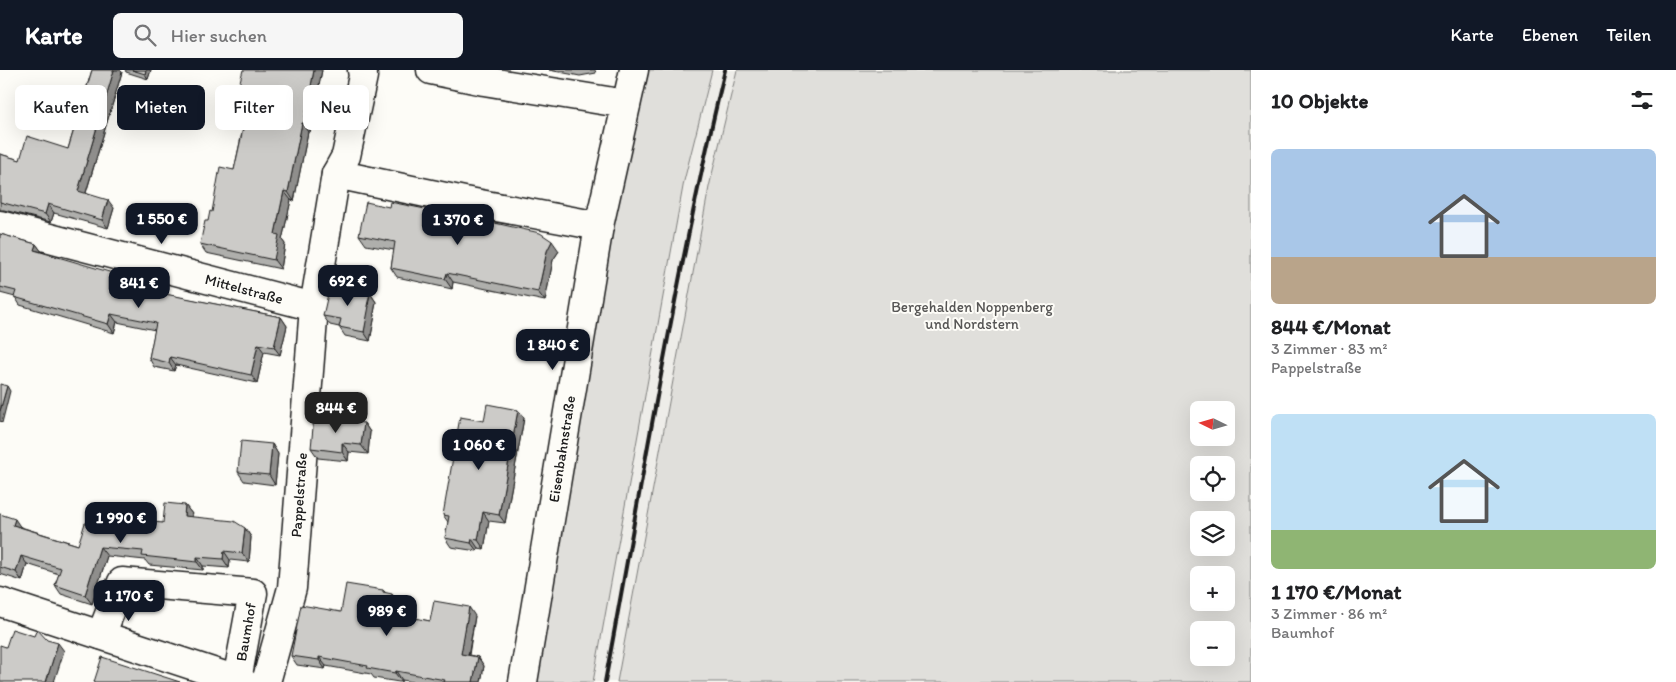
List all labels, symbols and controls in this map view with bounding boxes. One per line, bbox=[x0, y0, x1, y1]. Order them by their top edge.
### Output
search box bbox=[113, 13, 463, 58]
text: Karte bbox=[25, 21, 83, 50]
icon: search bbox=[131, 21, 159, 49]
text: Hier suchen bbox=[171, 24, 267, 47]
text: Karte bbox=[1451, 24, 1494, 46]
text: Ebenen bbox=[1522, 24, 1578, 46]
text: Teilen bbox=[1606, 24, 1651, 46]
chip: Kaufen bbox=[15, 85, 107, 130]
chip: Mieten bbox=[117, 85, 205, 130]
chip: Filter bbox=[215, 85, 293, 130]
chip: Neu bbox=[303, 85, 369, 130]
icon: filters bbox=[1628, 86, 1656, 114]
text: 10 Objekte bbox=[1271, 88, 1368, 113]
icon: home bbox=[1419, 181, 1509, 271]
pin: 1 550 € bbox=[116, 202, 208, 245]
pin: 1 370 € bbox=[412, 204, 504, 246]
text: 1 550 € bbox=[137, 209, 187, 228]
text: 1 370 € bbox=[433, 210, 483, 229]
pin: 692 € bbox=[313, 264, 383, 307]
pin: 841 € bbox=[104, 266, 174, 309]
street label: Mittelstraße bbox=[203, 270, 285, 308]
text: 692 € bbox=[329, 271, 367, 290]
text: 841 € bbox=[120, 273, 158, 292]
park label: Bergehalden Noppenberg und Nordstern bbox=[891, 298, 1053, 333]
text: 844 €/Monat bbox=[1271, 314, 1391, 339]
pin: 1 840 € bbox=[507, 328, 599, 371]
text: 1 840 € bbox=[527, 335, 579, 354]
text: 3 Zimmer · 83 m² bbox=[1271, 339, 1387, 358]
text: Pappelstraße bbox=[1271, 358, 1362, 377]
pin: 844 € bbox=[301, 392, 371, 434]
street label: Eisenbahnstraße bbox=[545, 394, 579, 504]
text: 844 € bbox=[316, 398, 356, 417]
north arrow bbox=[1190, 401, 1235, 446]
map controls bbox=[1190, 401, 1235, 666]
pin: 1 060 € bbox=[433, 428, 525, 471]
text: 1 060 € bbox=[453, 435, 505, 454]
icon: home bbox=[1419, 446, 1509, 536]
street label: Pappelstraße bbox=[287, 452, 311, 538]
button: locate bbox=[1190, 456, 1235, 501]
pin: 1 990 € bbox=[75, 502, 167, 544]
text: 1 990 € bbox=[96, 508, 146, 527]
button: layers bbox=[1190, 511, 1235, 556]
button: + bbox=[1190, 566, 1235, 611]
text: 1 170 €/Monat bbox=[1271, 579, 1401, 604]
pin: 1 170 € bbox=[83, 580, 175, 622]
text: 1 170 € bbox=[105, 586, 153, 605]
pin: 989 € bbox=[352, 594, 422, 637]
street label: Baumhof bbox=[232, 601, 260, 663]
text: 989 € bbox=[368, 601, 406, 620]
text: 3 Zimmer · 86 m² bbox=[1271, 604, 1387, 623]
button: − bbox=[1190, 621, 1235, 666]
text: Baumhof bbox=[1271, 623, 1334, 642]

